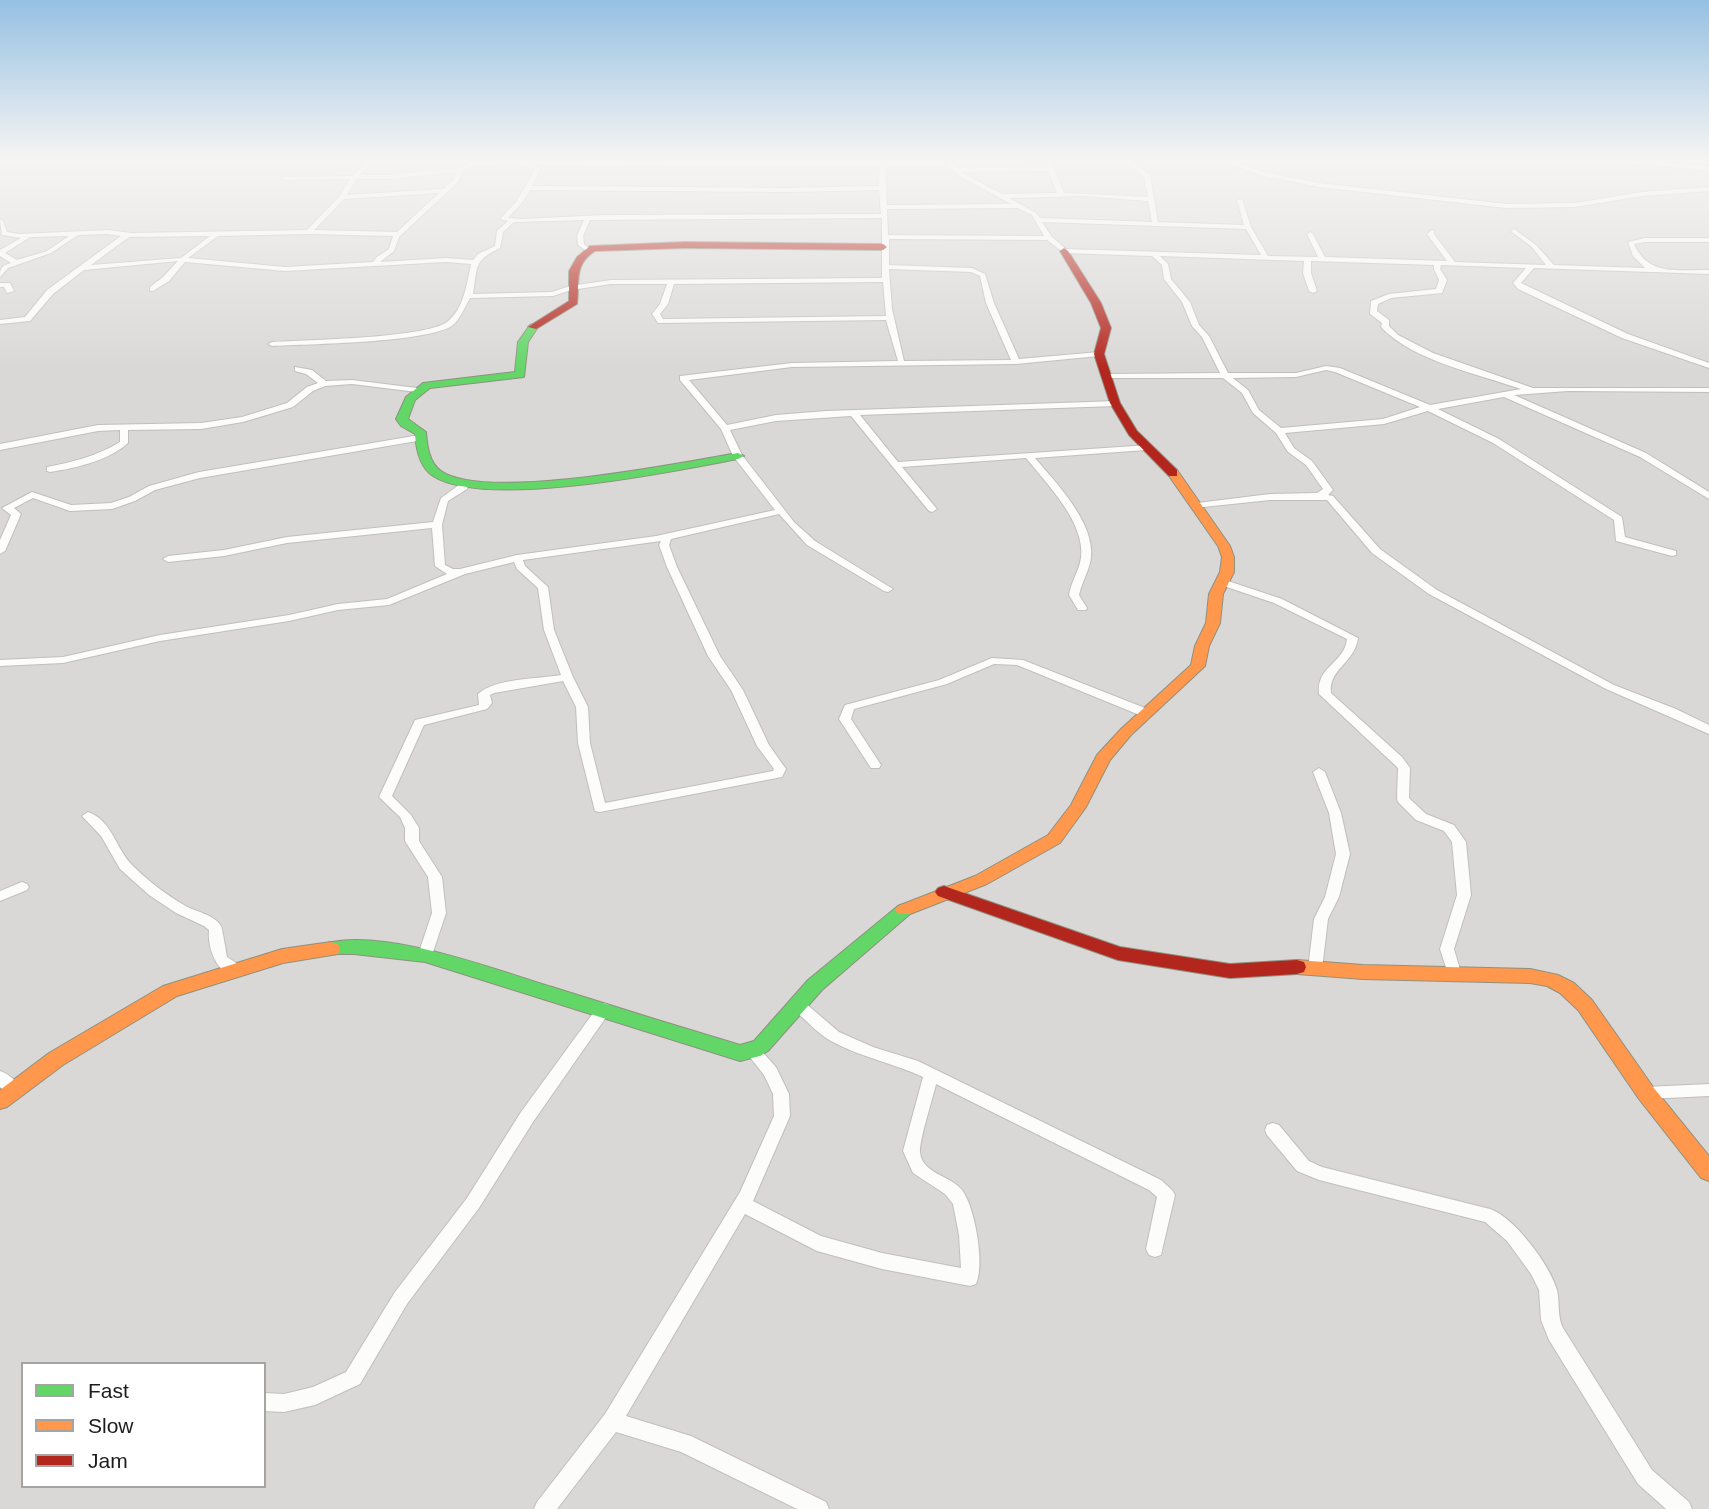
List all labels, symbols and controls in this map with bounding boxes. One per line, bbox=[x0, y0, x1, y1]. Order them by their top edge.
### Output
legend bbox=[21, 1362, 266, 1488]
text: Fast bbox=[88, 1379, 129, 1402]
text: Slow bbox=[88, 1414, 134, 1437]
text: Jam bbox=[88, 1449, 128, 1472]

